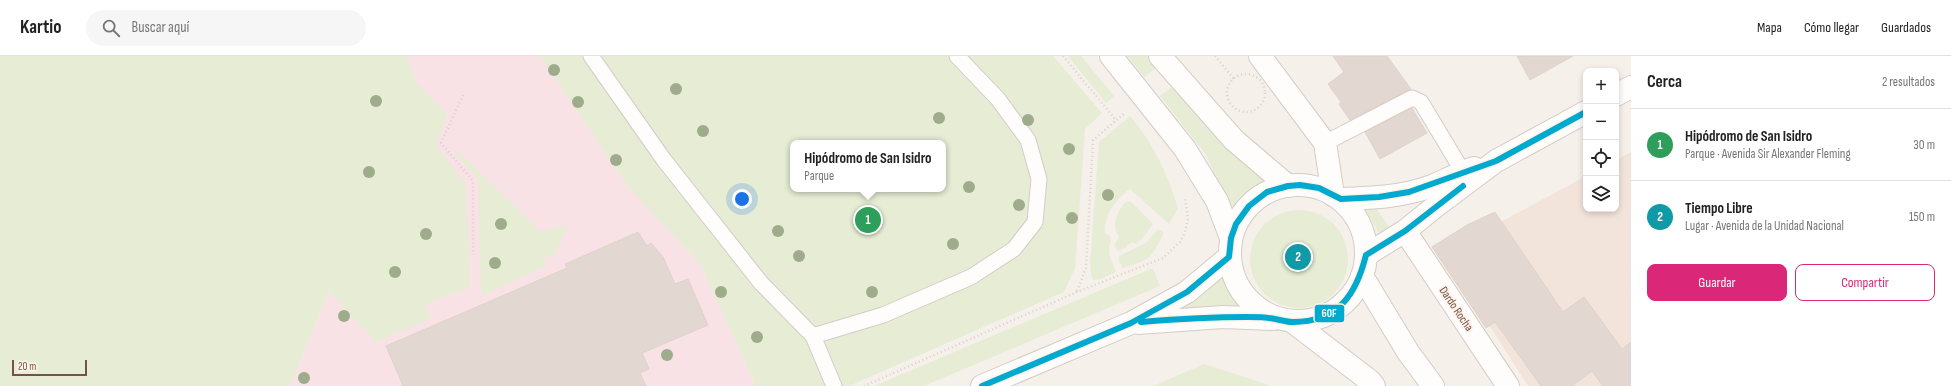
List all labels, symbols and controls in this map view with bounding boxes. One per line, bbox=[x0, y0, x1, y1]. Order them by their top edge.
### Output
search box bbox=[86, 10, 366, 46]
text: Kartio bbox=[20, 16, 62, 39]
icon: search bbox=[100, 17, 122, 39]
text: Buscar aquí bbox=[132, 18, 189, 37]
text: Mapa bbox=[1757, 19, 1782, 36]
text: Cómo llegar bbox=[1804, 19, 1859, 36]
text: Guardados bbox=[1881, 19, 1931, 36]
map controls bbox=[1583, 68, 1619, 212]
button: + bbox=[1583, 68, 1619, 104]
text: Cerca bbox=[1647, 72, 1682, 92]
text: 2 resultados bbox=[1882, 74, 1935, 90]
button: − bbox=[1583, 104, 1619, 140]
text: Hipódromo de San Isidro bbox=[1685, 127, 1812, 146]
text: 1 bbox=[1657, 137, 1663, 153]
text: 30 m bbox=[1913, 137, 1935, 153]
popup bbox=[790, 140, 946, 192]
button: locate bbox=[1583, 140, 1619, 176]
text: Parque · Avenida Sir Alexander Fleming bbox=[1685, 146, 1851, 162]
text: Hipódromo de San Isidro bbox=[804, 149, 932, 168]
text: Parque bbox=[804, 168, 834, 184]
button: layers bbox=[1583, 176, 1619, 212]
your location bbox=[732, 189, 752, 209]
text: Tiempo Libre bbox=[1685, 199, 1753, 218]
pin: 1 bbox=[855, 205, 881, 235]
text: 2 bbox=[1657, 209, 1663, 225]
text: 150 m bbox=[1909, 209, 1935, 225]
text: Lugar · Avenida de la Unidad Nacional bbox=[1685, 218, 1844, 234]
pin: 2 bbox=[1285, 242, 1311, 272]
button: Guardar bbox=[1647, 264, 1787, 301]
button: Compartir bbox=[1795, 264, 1935, 301]
street label: Dardo Rocha bbox=[1436, 284, 1477, 334]
line badge: 60F bbox=[1314, 304, 1345, 323]
text: 60F bbox=[1321, 307, 1337, 320]
scale bar bbox=[12, 358, 87, 377]
text: 20 m bbox=[18, 360, 36, 373]

